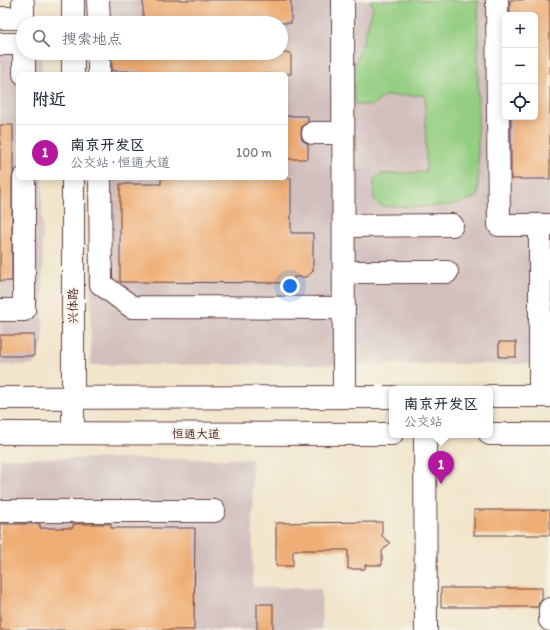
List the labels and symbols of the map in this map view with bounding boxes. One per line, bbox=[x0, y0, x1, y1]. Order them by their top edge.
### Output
your location bbox=[280, 276, 300, 296]
street label: 兴体路 bbox=[66, 288, 80, 324]
street label: 恒通大道 bbox=[172, 427, 220, 441]
pin: 1 bbox=[428, 451, 454, 484]

